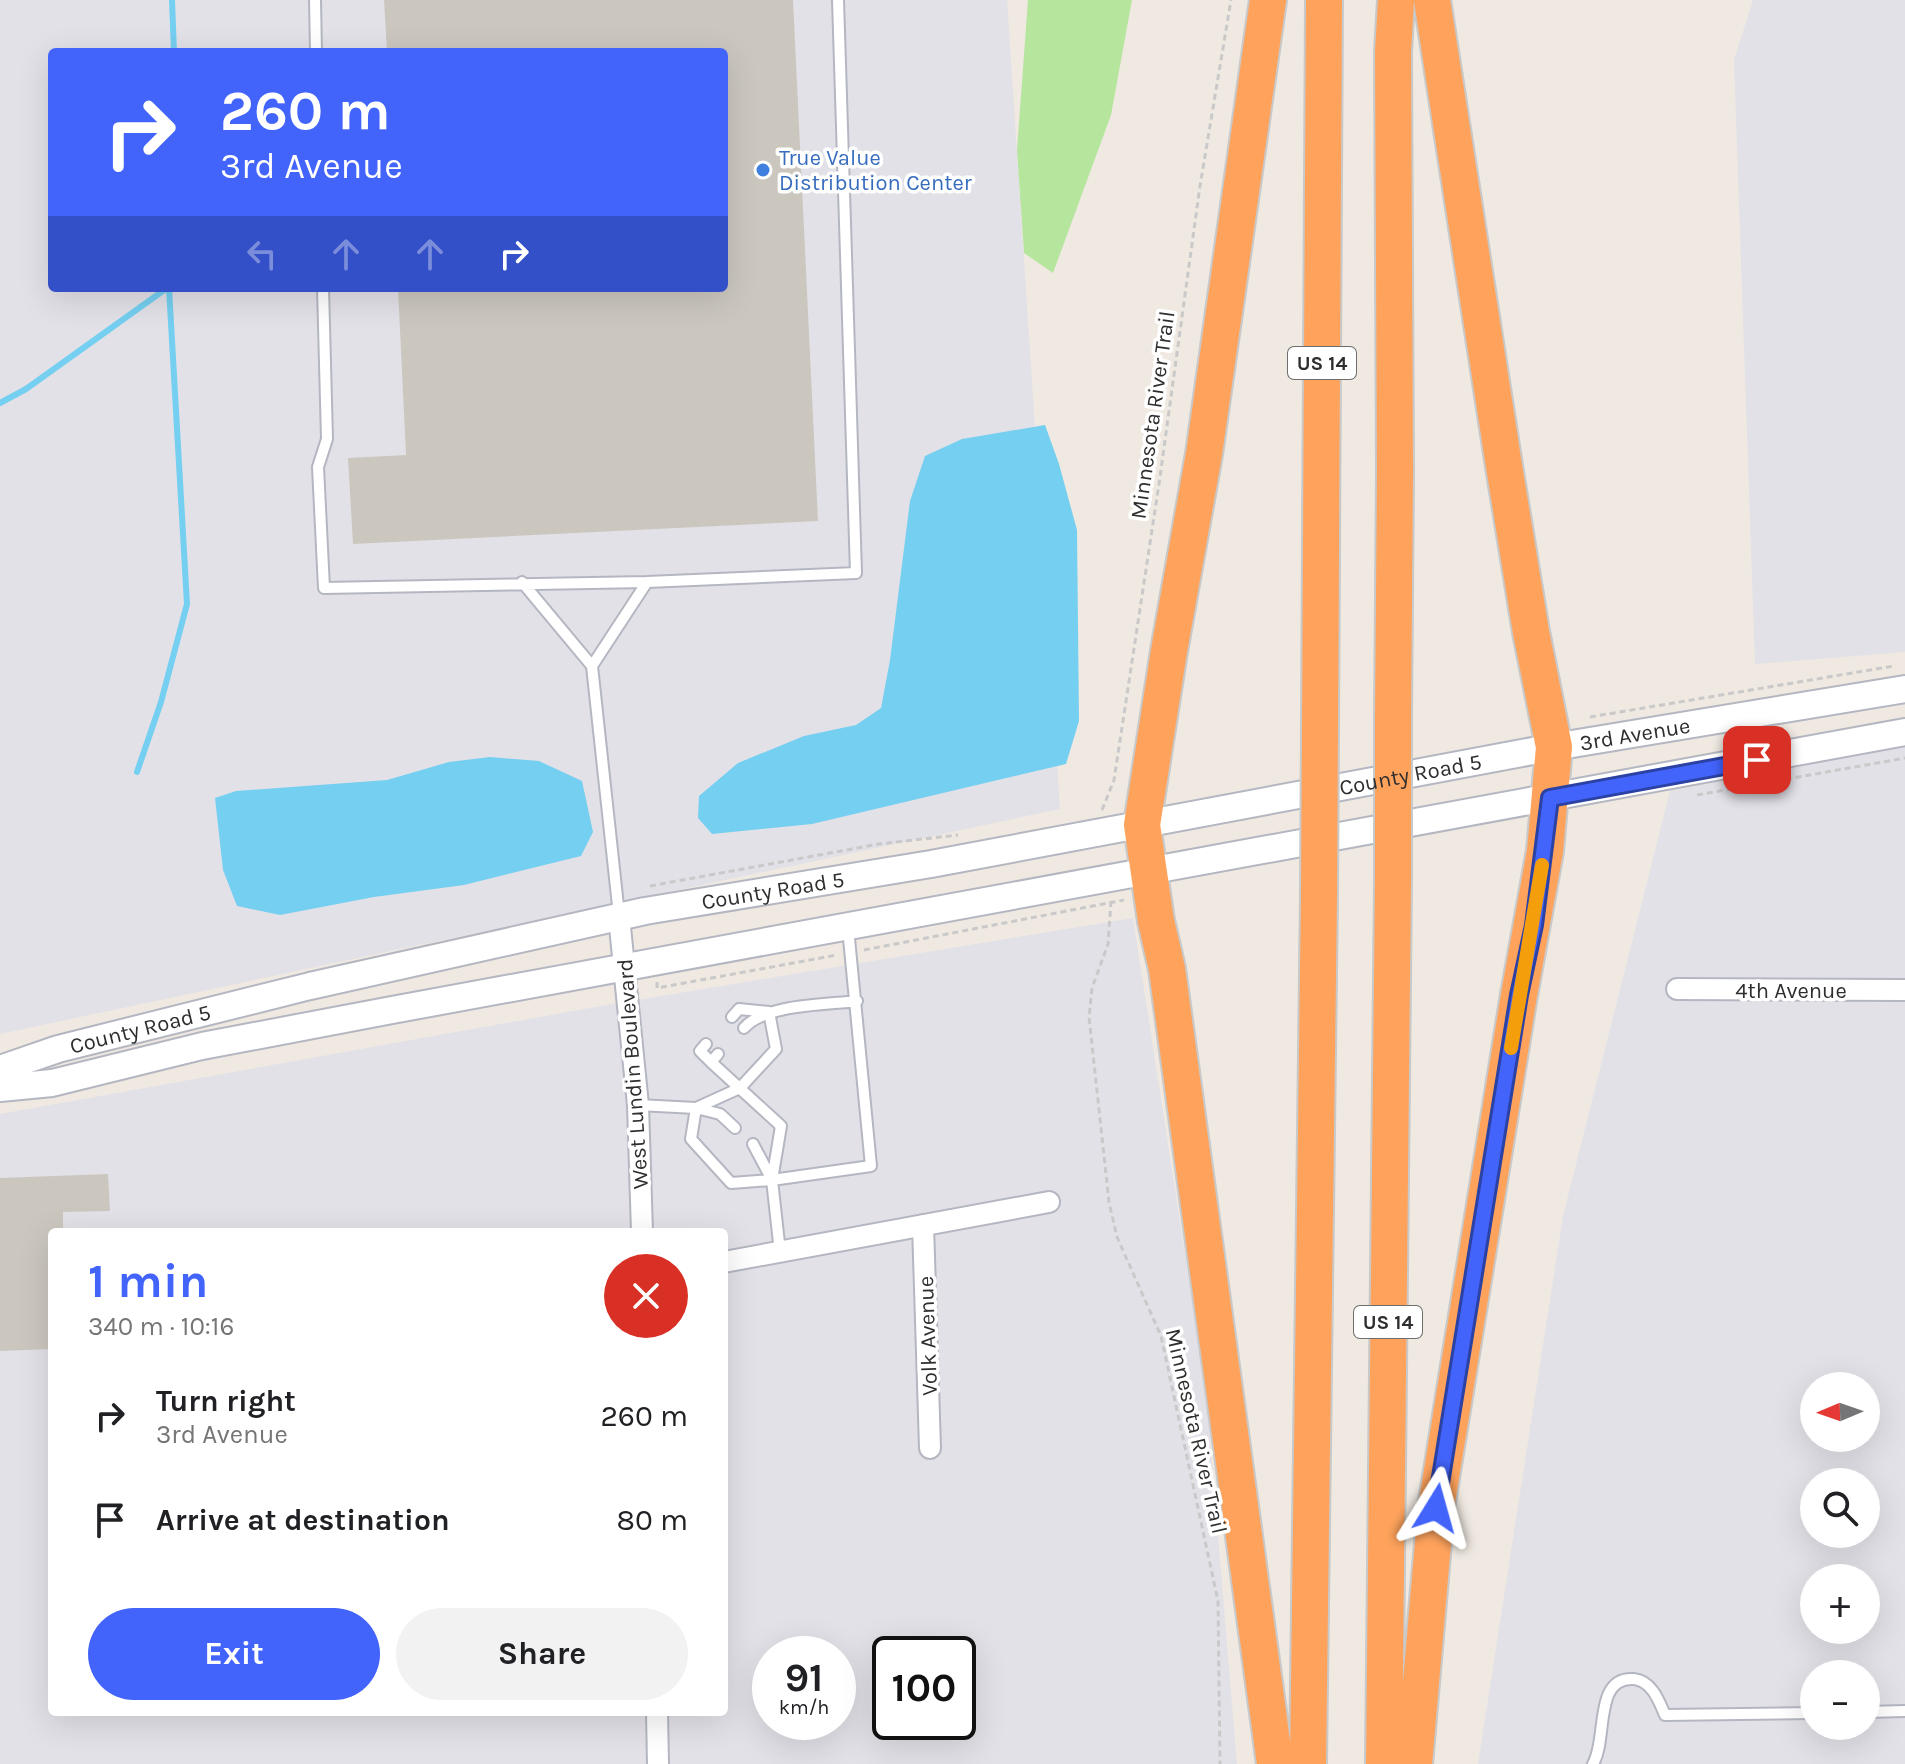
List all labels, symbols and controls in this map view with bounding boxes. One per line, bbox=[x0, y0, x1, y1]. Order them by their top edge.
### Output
text: 260 m bbox=[220, 78, 391, 143]
icon: right bbox=[88, 80, 192, 184]
text: 3rd Avenue bbox=[220, 145, 403, 187]
place label: True Value Distribution Center bbox=[779, 145, 972, 196]
marker: True Value Distribution Center bbox=[754, 161, 772, 179]
icon: left bbox=[240, 232, 284, 276]
icon: ahead bbox=[324, 232, 368, 276]
icon: ahead bbox=[408, 232, 452, 276]
icon: right bbox=[492, 232, 536, 276]
street label: Minnesota River Trail bbox=[1126, 309, 1180, 521]
road number: US 14 bbox=[1288, 347, 1356, 379]
street label: 3rd Avenue bbox=[1578, 713, 1692, 757]
pin bbox=[1723, 726, 1791, 794]
icon: arrive bbox=[1735, 738, 1779, 782]
street label: County Road 5 bbox=[1337, 749, 1484, 801]
street label: County Road 5 bbox=[700, 866, 846, 915]
street label: West Lundin Boulevard bbox=[612, 958, 654, 1190]
street label: 4th Avenue bbox=[1735, 978, 1847, 1004]
street label: County Road 5 bbox=[67, 999, 213, 1060]
text: 1 min bbox=[88, 1253, 208, 1309]
button: close bbox=[604, 1254, 688, 1338]
street label: Volk Avenue bbox=[913, 1276, 943, 1396]
road number: US 14 bbox=[1354, 1306, 1422, 1338]
text: 340 m · 10:16 bbox=[88, 1311, 234, 1342]
street label: Minnesota River Trail bbox=[1160, 1326, 1232, 1536]
north arrow bbox=[1800, 1372, 1880, 1452]
map controls bbox=[1800, 1372, 1880, 1740]
text: Turn right bbox=[156, 1383, 296, 1419]
icon: right bbox=[88, 1394, 132, 1438]
text: 260 m bbox=[600, 1398, 688, 1434]
text: 3rd Avenue bbox=[156, 1419, 288, 1450]
position arrow bbox=[1394, 1466, 1478, 1550]
button: search bbox=[1800, 1468, 1880, 1548]
icon: arrive bbox=[88, 1498, 132, 1542]
text: Arrive at destination bbox=[156, 1502, 450, 1538]
text: 80 m bbox=[617, 1502, 688, 1538]
button: + bbox=[1800, 1564, 1880, 1644]
button: Exit bbox=[88, 1608, 380, 1700]
button: Share bbox=[396, 1608, 688, 1700]
speed limit sign: 100 bbox=[872, 1636, 976, 1740]
text: 91 bbox=[785, 1654, 823, 1701]
button: − bbox=[1800, 1660, 1880, 1740]
text: km/h bbox=[779, 1696, 829, 1719]

